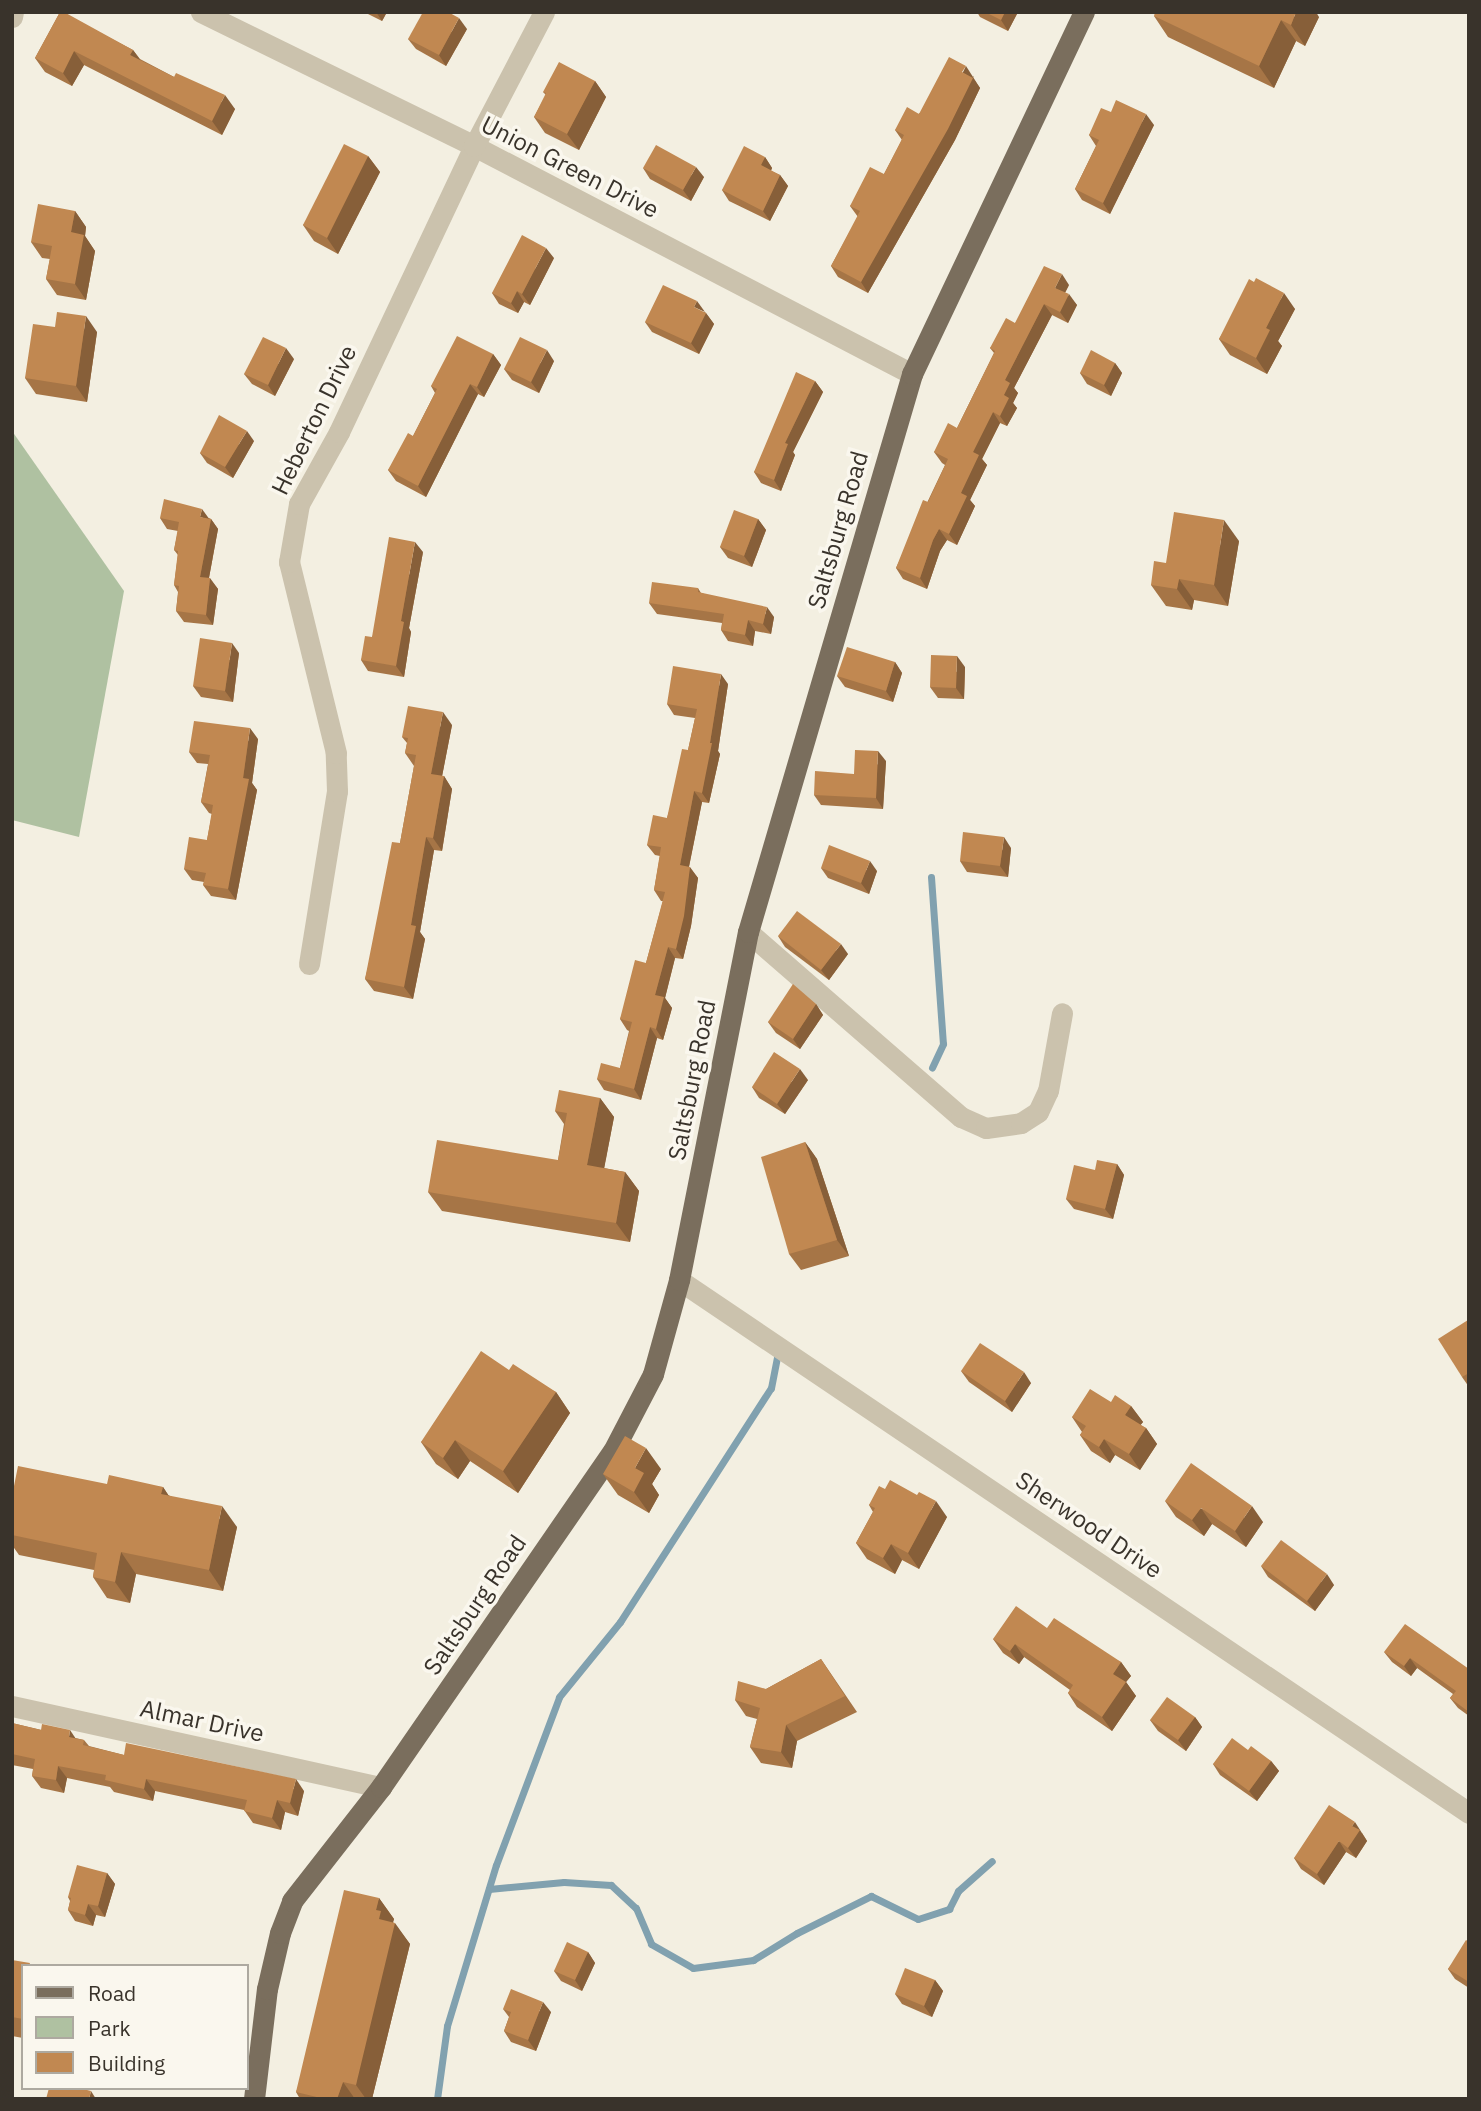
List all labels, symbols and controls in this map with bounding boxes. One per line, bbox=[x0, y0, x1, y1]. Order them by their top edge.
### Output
street label: Union Green Drive bbox=[476, 110, 664, 224]
street label: Heberton Drive bbox=[265, 340, 363, 500]
street label: Saltsburg Road bbox=[802, 448, 874, 612]
street label: Saltsburg Road bbox=[662, 997, 722, 1163]
street label: Sherwood Drive bbox=[1010, 1465, 1168, 1585]
street label: Saltsburg Road bbox=[418, 1530, 532, 1680]
street label: Almar Drive bbox=[137, 1694, 267, 1748]
legend bbox=[21, 1964, 248, 2090]
text: Road bbox=[88, 1979, 136, 2007]
text: Park bbox=[88, 2014, 131, 2042]
text: Building bbox=[88, 2049, 165, 2077]

